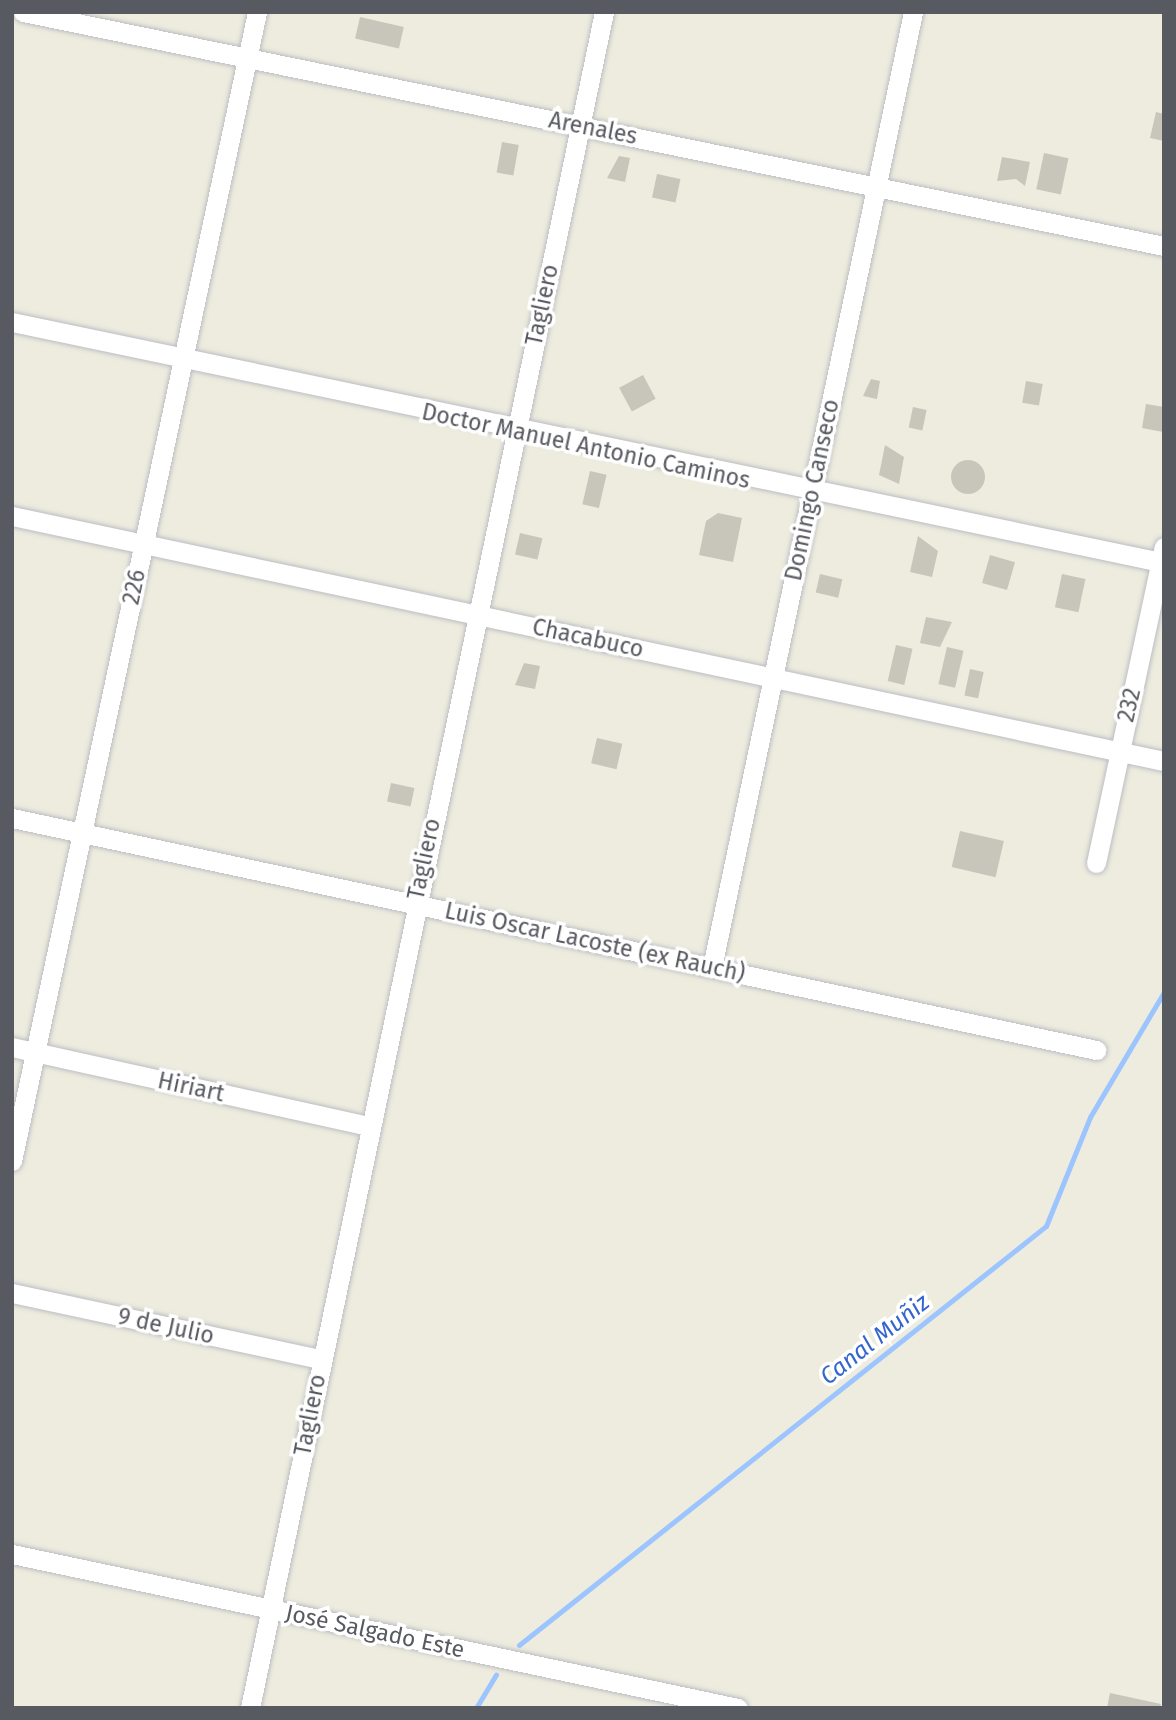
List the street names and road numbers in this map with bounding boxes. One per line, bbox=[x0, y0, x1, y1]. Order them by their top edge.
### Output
street label: Arenales bbox=[546, 106, 640, 150]
street label: Tagliero bbox=[520, 262, 564, 348]
street label: Domingo Canseco bbox=[779, 397, 845, 583]
street label: Doctor Manuel Antonio Caminos bbox=[419, 398, 753, 494]
street label: 226 bbox=[117, 567, 151, 607]
street label: Chacabuco bbox=[530, 613, 646, 663]
street label: 232 bbox=[1112, 685, 1146, 725]
street label: Tagliero bbox=[402, 816, 446, 902]
street label: Luis Oscar Lacoste (ex Rauch) bbox=[442, 897, 748, 987]
street label: Hiriart bbox=[155, 1067, 227, 1107]
street label: 9 de Julio bbox=[115, 1302, 217, 1350]
street label: Tagliero bbox=[289, 1372, 331, 1458]
street label: José Salgado Este bbox=[283, 1599, 467, 1663]

